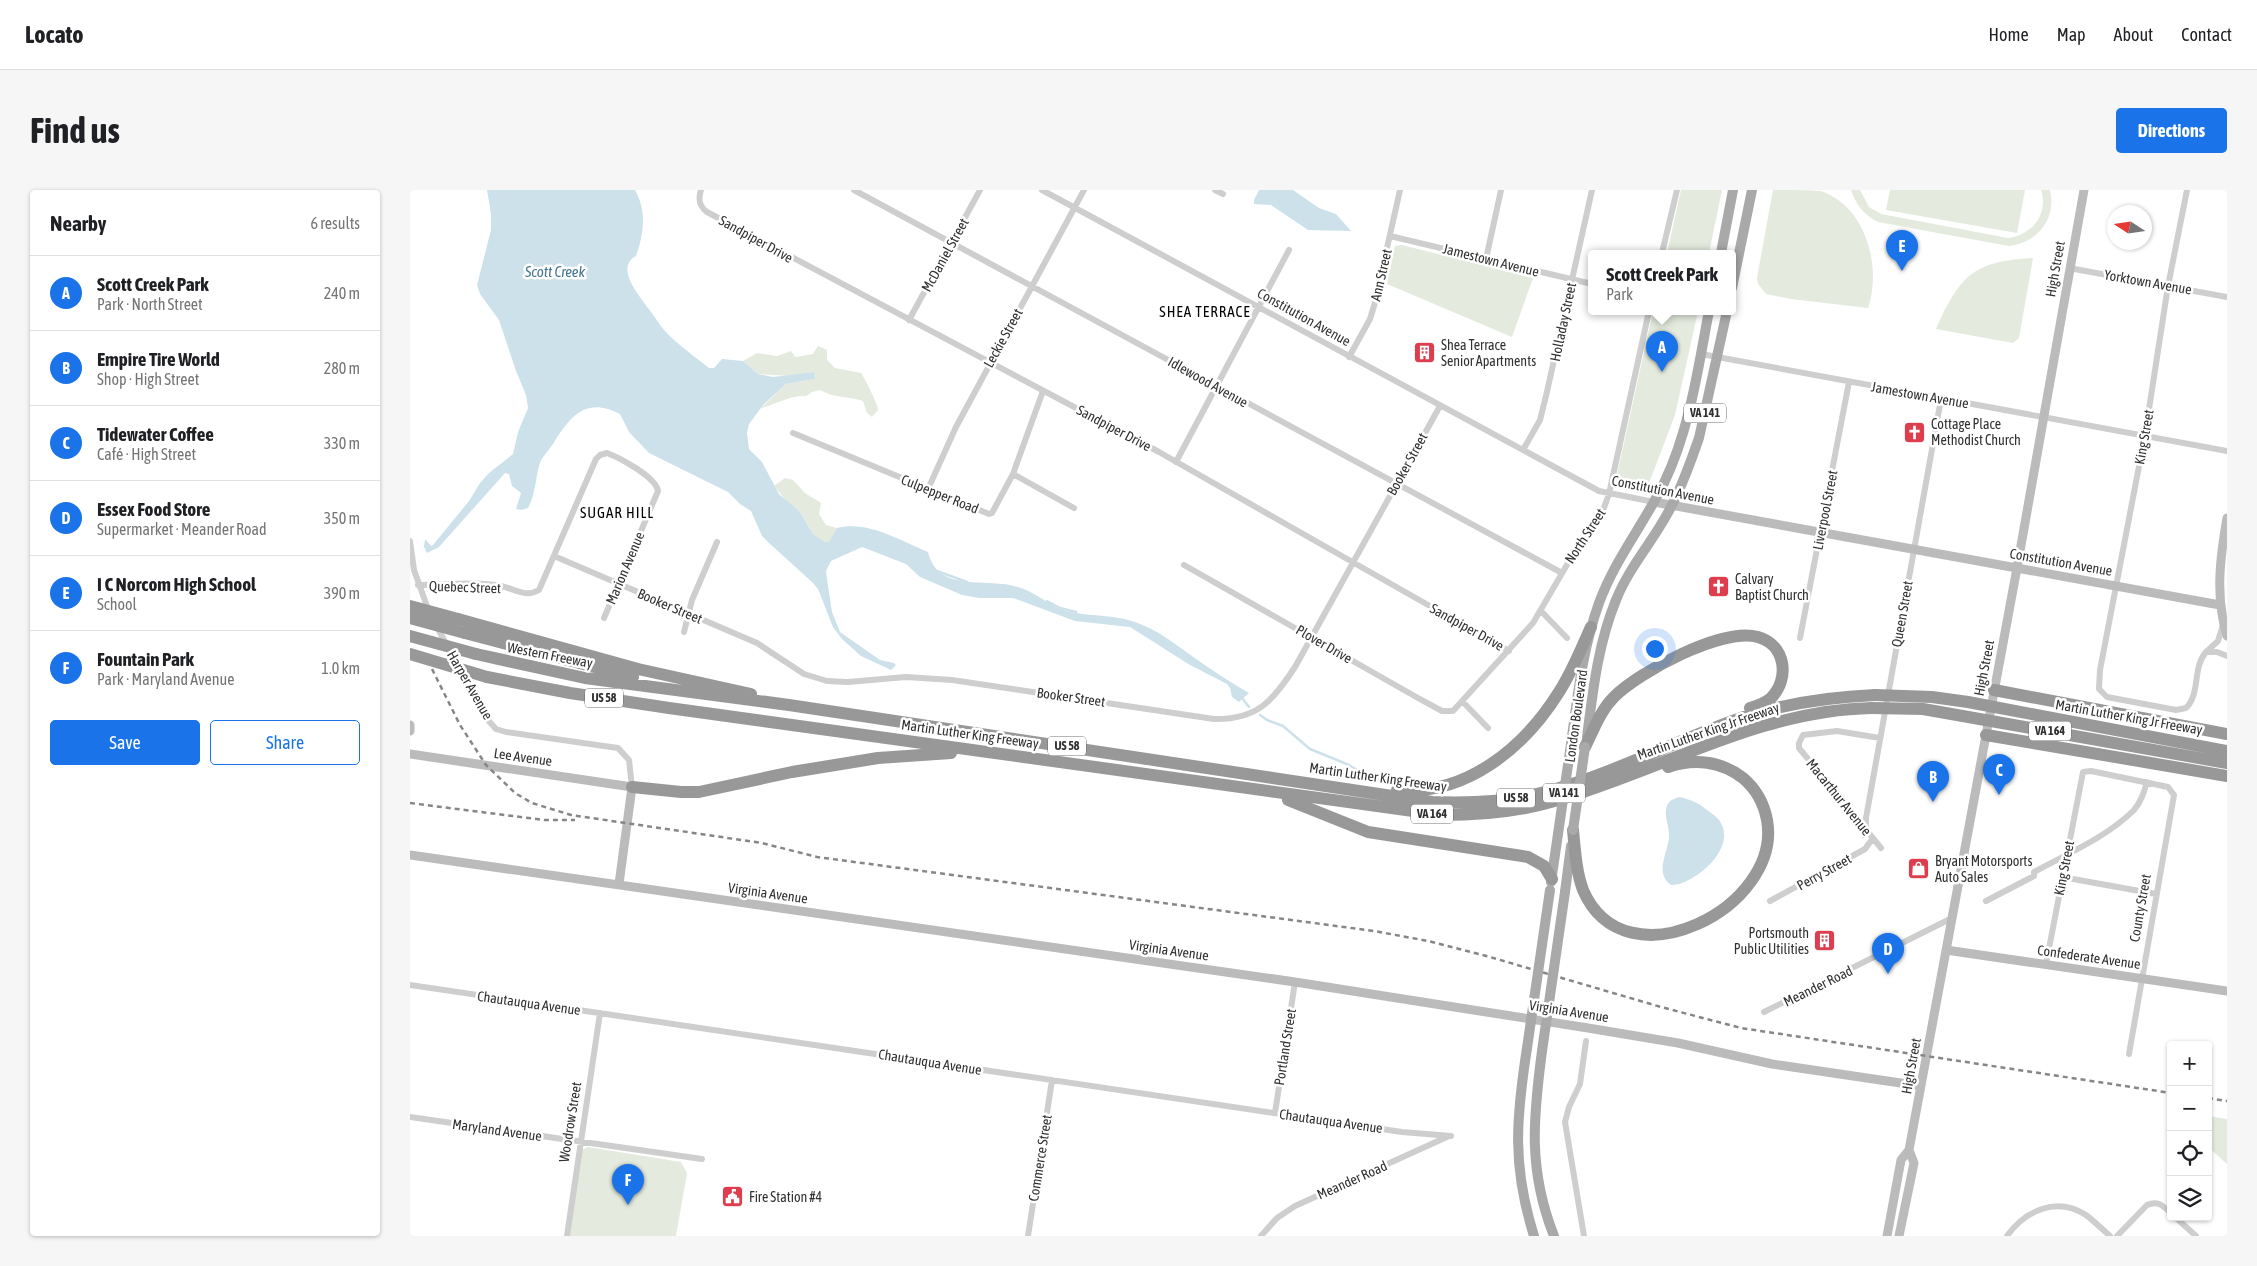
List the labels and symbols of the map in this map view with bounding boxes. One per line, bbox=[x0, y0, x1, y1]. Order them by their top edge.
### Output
north arrow bbox=[2107, 205, 2152, 250]
street label: Sandpiper Drive bbox=[716, 212, 796, 266]
street label: McDaniel Street bbox=[918, 215, 972, 295]
pin: E bbox=[1886, 230, 1918, 271]
street label: Jamestown Avenue bbox=[1441, 240, 1541, 280]
street label: High Street bbox=[2042, 240, 2068, 298]
street label: Ann Street bbox=[1367, 247, 1395, 303]
water label: Scott Creek bbox=[524, 263, 586, 280]
street label: Yorktown Avenue bbox=[2103, 266, 2193, 298]
street label: Holladay Street bbox=[1547, 281, 1579, 363]
street label: Constitution Avenue bbox=[1255, 285, 1353, 349]
district label: SHEA TERRACE bbox=[1159, 303, 1251, 320]
street label: Leckie Street bbox=[980, 306, 1026, 370]
pin: A bbox=[1646, 331, 1678, 372]
place label: Shea Terrace Senior Apartments bbox=[1441, 337, 1536, 369]
building icon: Shea Terrace Senior Apartments bbox=[1413, 341, 1437, 365]
street label: Idlewood Avenue bbox=[1165, 354, 1251, 410]
street label: Jamestown Avenue bbox=[1870, 379, 1970, 411]
street label: Sandpiper Drive bbox=[1074, 402, 1154, 454]
road number: VA 141 bbox=[1684, 404, 1726, 422]
street label: King Street bbox=[2131, 408, 2157, 466]
place label: Cottage Place Methodist Church bbox=[1931, 416, 2021, 448]
church icon: Cottage Place Methodist Church bbox=[1903, 420, 1927, 444]
street label: Booker Street bbox=[1383, 430, 1431, 498]
street label: Liverpool Street bbox=[1809, 469, 1841, 551]
street label: Culpepper Road bbox=[899, 471, 981, 517]
street label: Constitution Avenue bbox=[1610, 472, 1716, 508]
district label: SUGAR HILL bbox=[580, 504, 654, 521]
street label: North Street bbox=[1561, 506, 1609, 566]
street label: Marion Avenue bbox=[603, 529, 647, 607]
street label: Constitution Avenue bbox=[2008, 545, 2114, 579]
place label: Calvary Baptist Church bbox=[1735, 571, 1809, 603]
church icon: Calvary Baptist Church bbox=[1707, 575, 1731, 599]
street label: Quebec Street bbox=[429, 578, 501, 596]
street label: Queen Street bbox=[1888, 580, 1916, 648]
street label: Booker Street bbox=[635, 585, 705, 627]
street label: Sandpiper Drive bbox=[1427, 600, 1507, 654]
street label: Plover Drive bbox=[1293, 622, 1355, 666]
your location bbox=[1642, 636, 1668, 662]
street label: Western Freeway bbox=[506, 639, 594, 671]
street label: High Street bbox=[1971, 639, 1997, 697]
street label: Harper Avenue bbox=[444, 648, 496, 722]
street label: London Boulevard bbox=[1562, 669, 1590, 763]
street label: Booker Street bbox=[1036, 684, 1106, 710]
road number: US 58 bbox=[585, 688, 623, 708]
street label: Martin Luther King Jr Freeway bbox=[2054, 696, 2204, 738]
street label: Martin Luther King Jr Freeway bbox=[1635, 699, 1781, 763]
street label: Martin Luther King Freeway bbox=[900, 716, 1040, 752]
road number: VA 164 bbox=[2029, 722, 2071, 740]
road number: US 58 bbox=[1048, 736, 1086, 756]
street label: Lee Avenue bbox=[493, 745, 553, 769]
pin: C bbox=[1983, 754, 2015, 795]
street label: Macarthur Avenue bbox=[1803, 755, 1875, 839]
street label: Martin Luther King Freeway bbox=[1308, 759, 1448, 795]
pin: B bbox=[1917, 761, 1949, 802]
road number: VA 141 bbox=[1543, 784, 1585, 802]
road number: US 58 bbox=[1497, 788, 1535, 808]
road number: VA 164 bbox=[1411, 804, 1453, 824]
street label: King Street bbox=[2051, 839, 2077, 897]
street label: Perry Street bbox=[1794, 851, 1854, 893]
place label: Bryant Motorsports Auto Sales bbox=[1935, 853, 2032, 885]
shop icon: Bryant Motorsports Auto Sales bbox=[1907, 857, 1931, 881]
street label: County Street bbox=[2126, 873, 2154, 943]
street label: Virginia Avenue bbox=[727, 879, 809, 907]
place label: Portsmouth Public Utilities bbox=[1734, 925, 1809, 957]
building icon: Portsmouth Public Utilities bbox=[1813, 929, 1837, 953]
pin: D bbox=[1872, 933, 1904, 974]
street label: Virginia Avenue bbox=[1128, 936, 1210, 964]
street label: Confederate Avenue bbox=[2036, 942, 2142, 972]
street label: Meander Road bbox=[1781, 962, 1855, 1010]
street label: Chautauqua Avenue bbox=[476, 988, 582, 1018]
street label: Virginia Avenue bbox=[1528, 997, 1610, 1025]
street label: Portland Street bbox=[1271, 1007, 1299, 1087]
street label: High Street bbox=[1898, 1037, 1924, 1095]
street label: Chautauqua Avenue bbox=[877, 1046, 983, 1078]
street label: Woodrow Street bbox=[556, 1081, 584, 1163]
street label: Chautauqua Avenue bbox=[1278, 1106, 1384, 1136]
street label: Commerce Street bbox=[1025, 1113, 1055, 1203]
street label: Maryland Avenue bbox=[451, 1116, 543, 1144]
street label: Meander Road bbox=[1315, 1157, 1389, 1203]
pin: F bbox=[612, 1164, 644, 1205]
public building icon: Fire Station #4 bbox=[721, 1185, 745, 1209]
place label: Fire Station #4 bbox=[749, 1189, 822, 1205]

